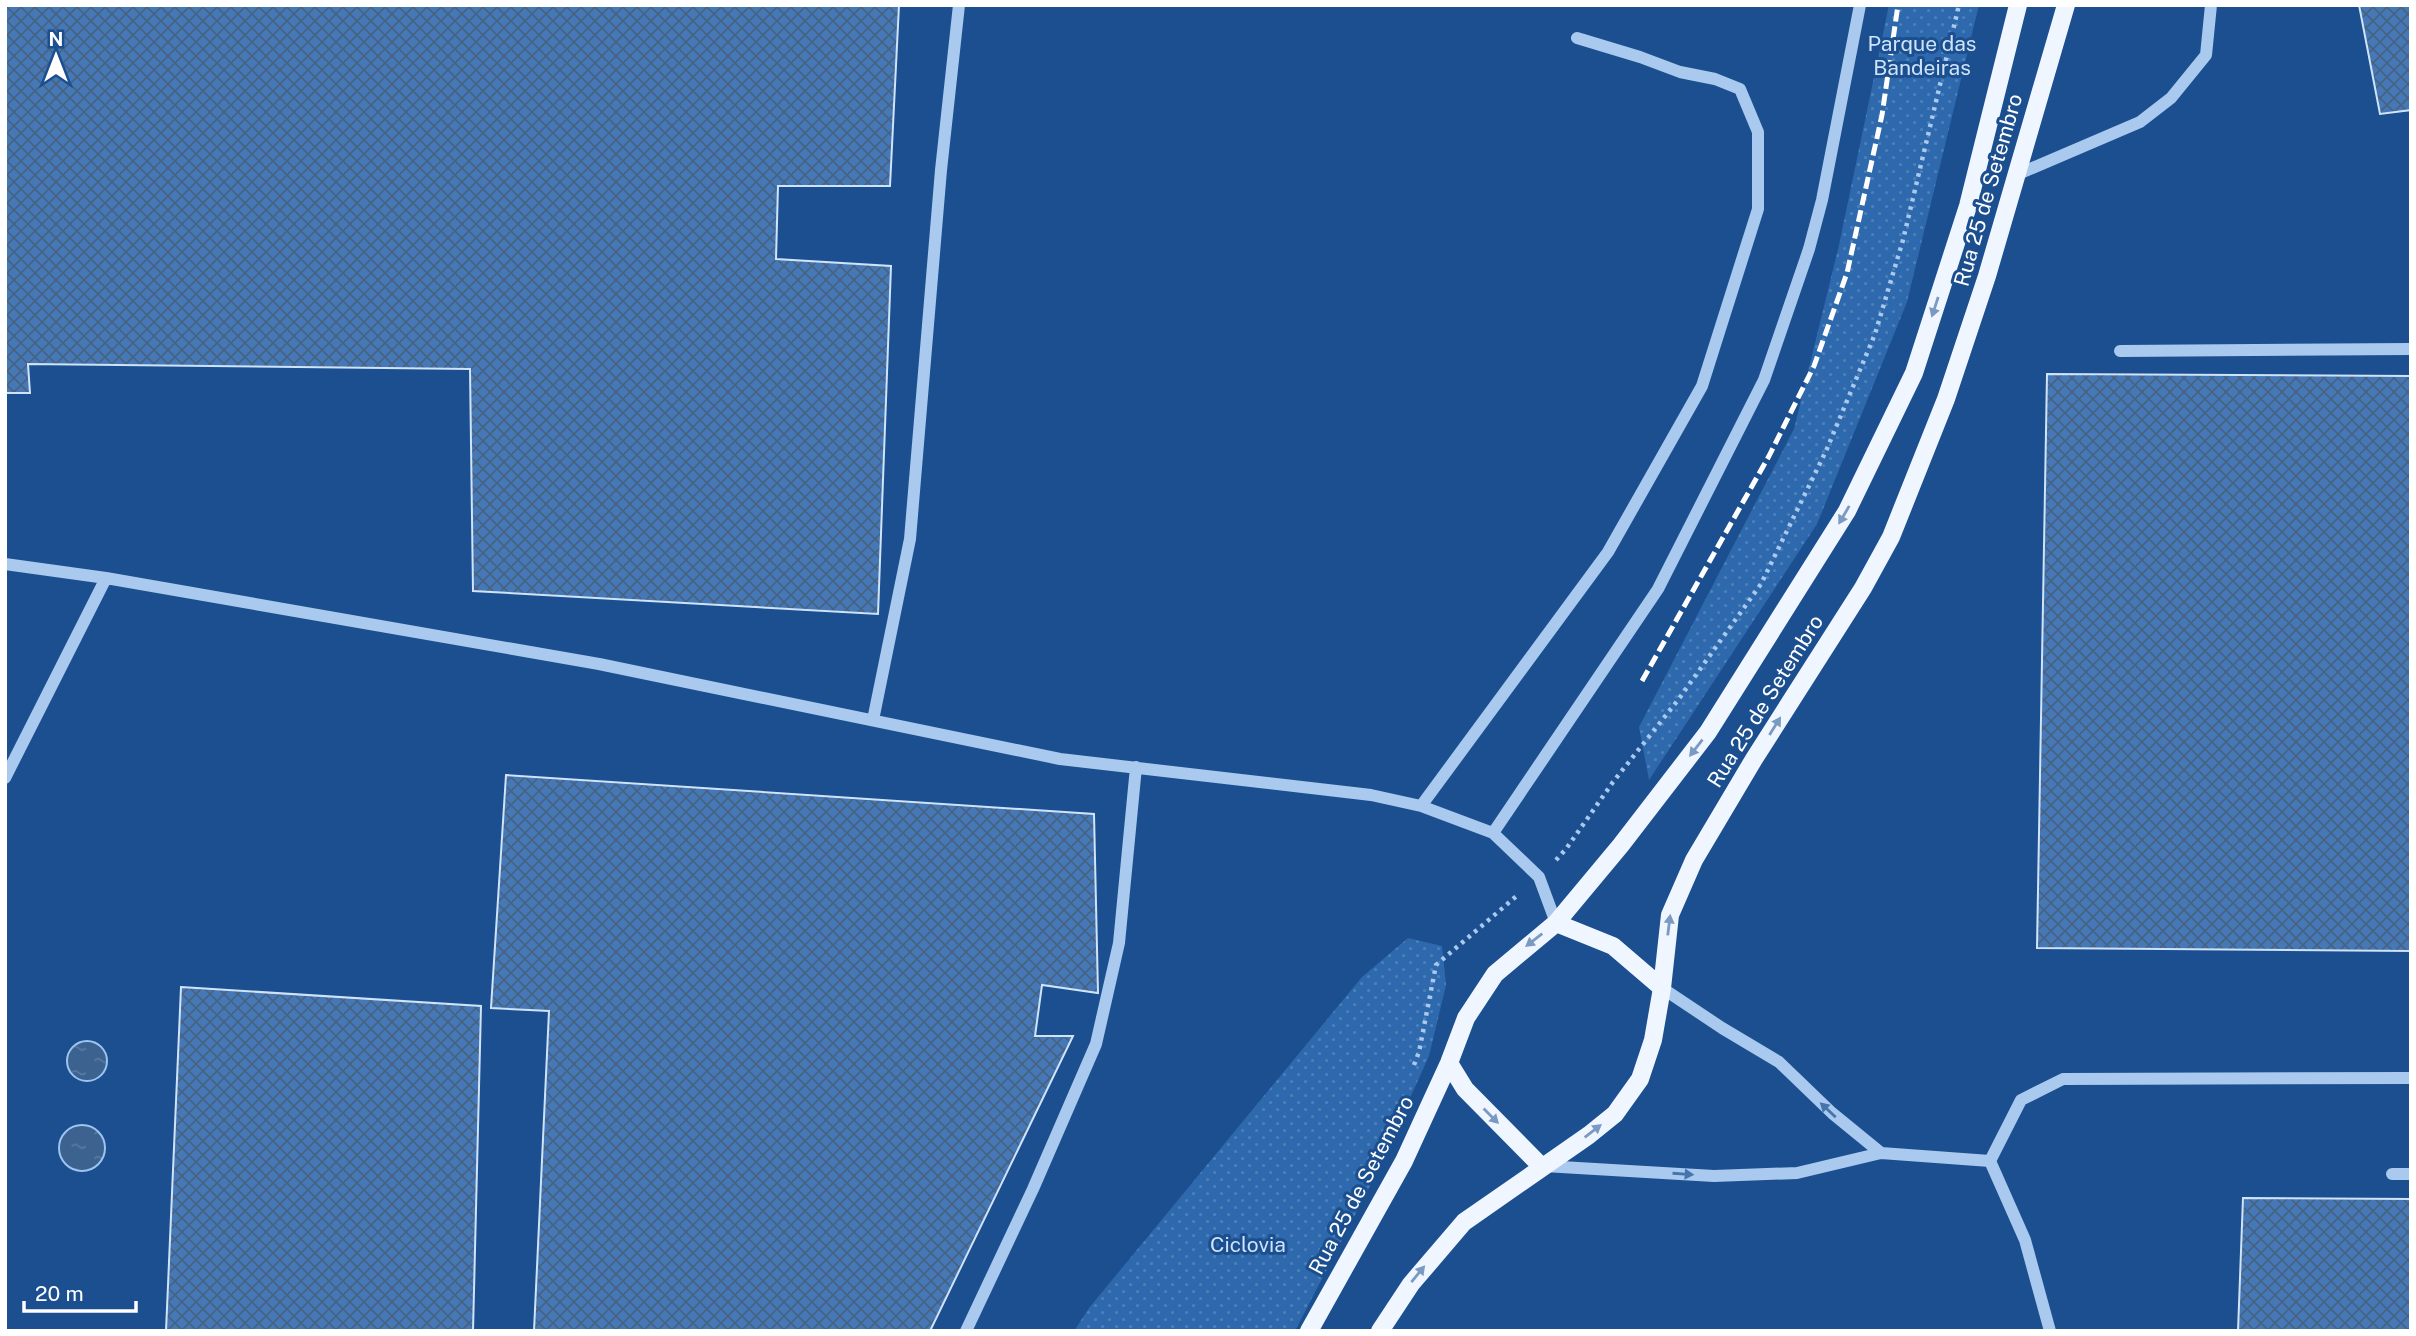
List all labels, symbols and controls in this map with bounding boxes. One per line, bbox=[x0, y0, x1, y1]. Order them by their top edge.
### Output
north arrow bbox=[21, 21, 91, 91]
text: N bbox=[49, 28, 63, 50]
park label: Parque das Bandeiras bbox=[1868, 31, 1976, 80]
street label: Rua 25 de Setembro bbox=[1949, 91, 2027, 289]
one-way arrow bbox=[1929, 297, 1940, 318]
one-way arrow bbox=[1838, 505, 1850, 525]
street label: Rua 25 de Setembro bbox=[1702, 610, 1828, 792]
one-way arrow bbox=[1769, 716, 1782, 735]
one-way arrow bbox=[1689, 739, 1703, 757]
one-way arrow bbox=[1664, 914, 1675, 936]
one-way arrow bbox=[1525, 933, 1543, 948]
street label: Rua 25 de Setembro bbox=[1303, 1091, 1419, 1279]
one-way arrow bbox=[1820, 1102, 1837, 1118]
one-way arrow bbox=[1483, 1108, 1499, 1124]
one-way arrow bbox=[1584, 1124, 1602, 1139]
one-way arrow bbox=[1672, 1169, 1694, 1180]
park label: Ciclovia bbox=[1210, 1232, 1286, 1257]
one-way arrow bbox=[1411, 1266, 1426, 1284]
scale bar bbox=[24, 1270, 136, 1314]
text: 20 m bbox=[35, 1281, 84, 1306]

